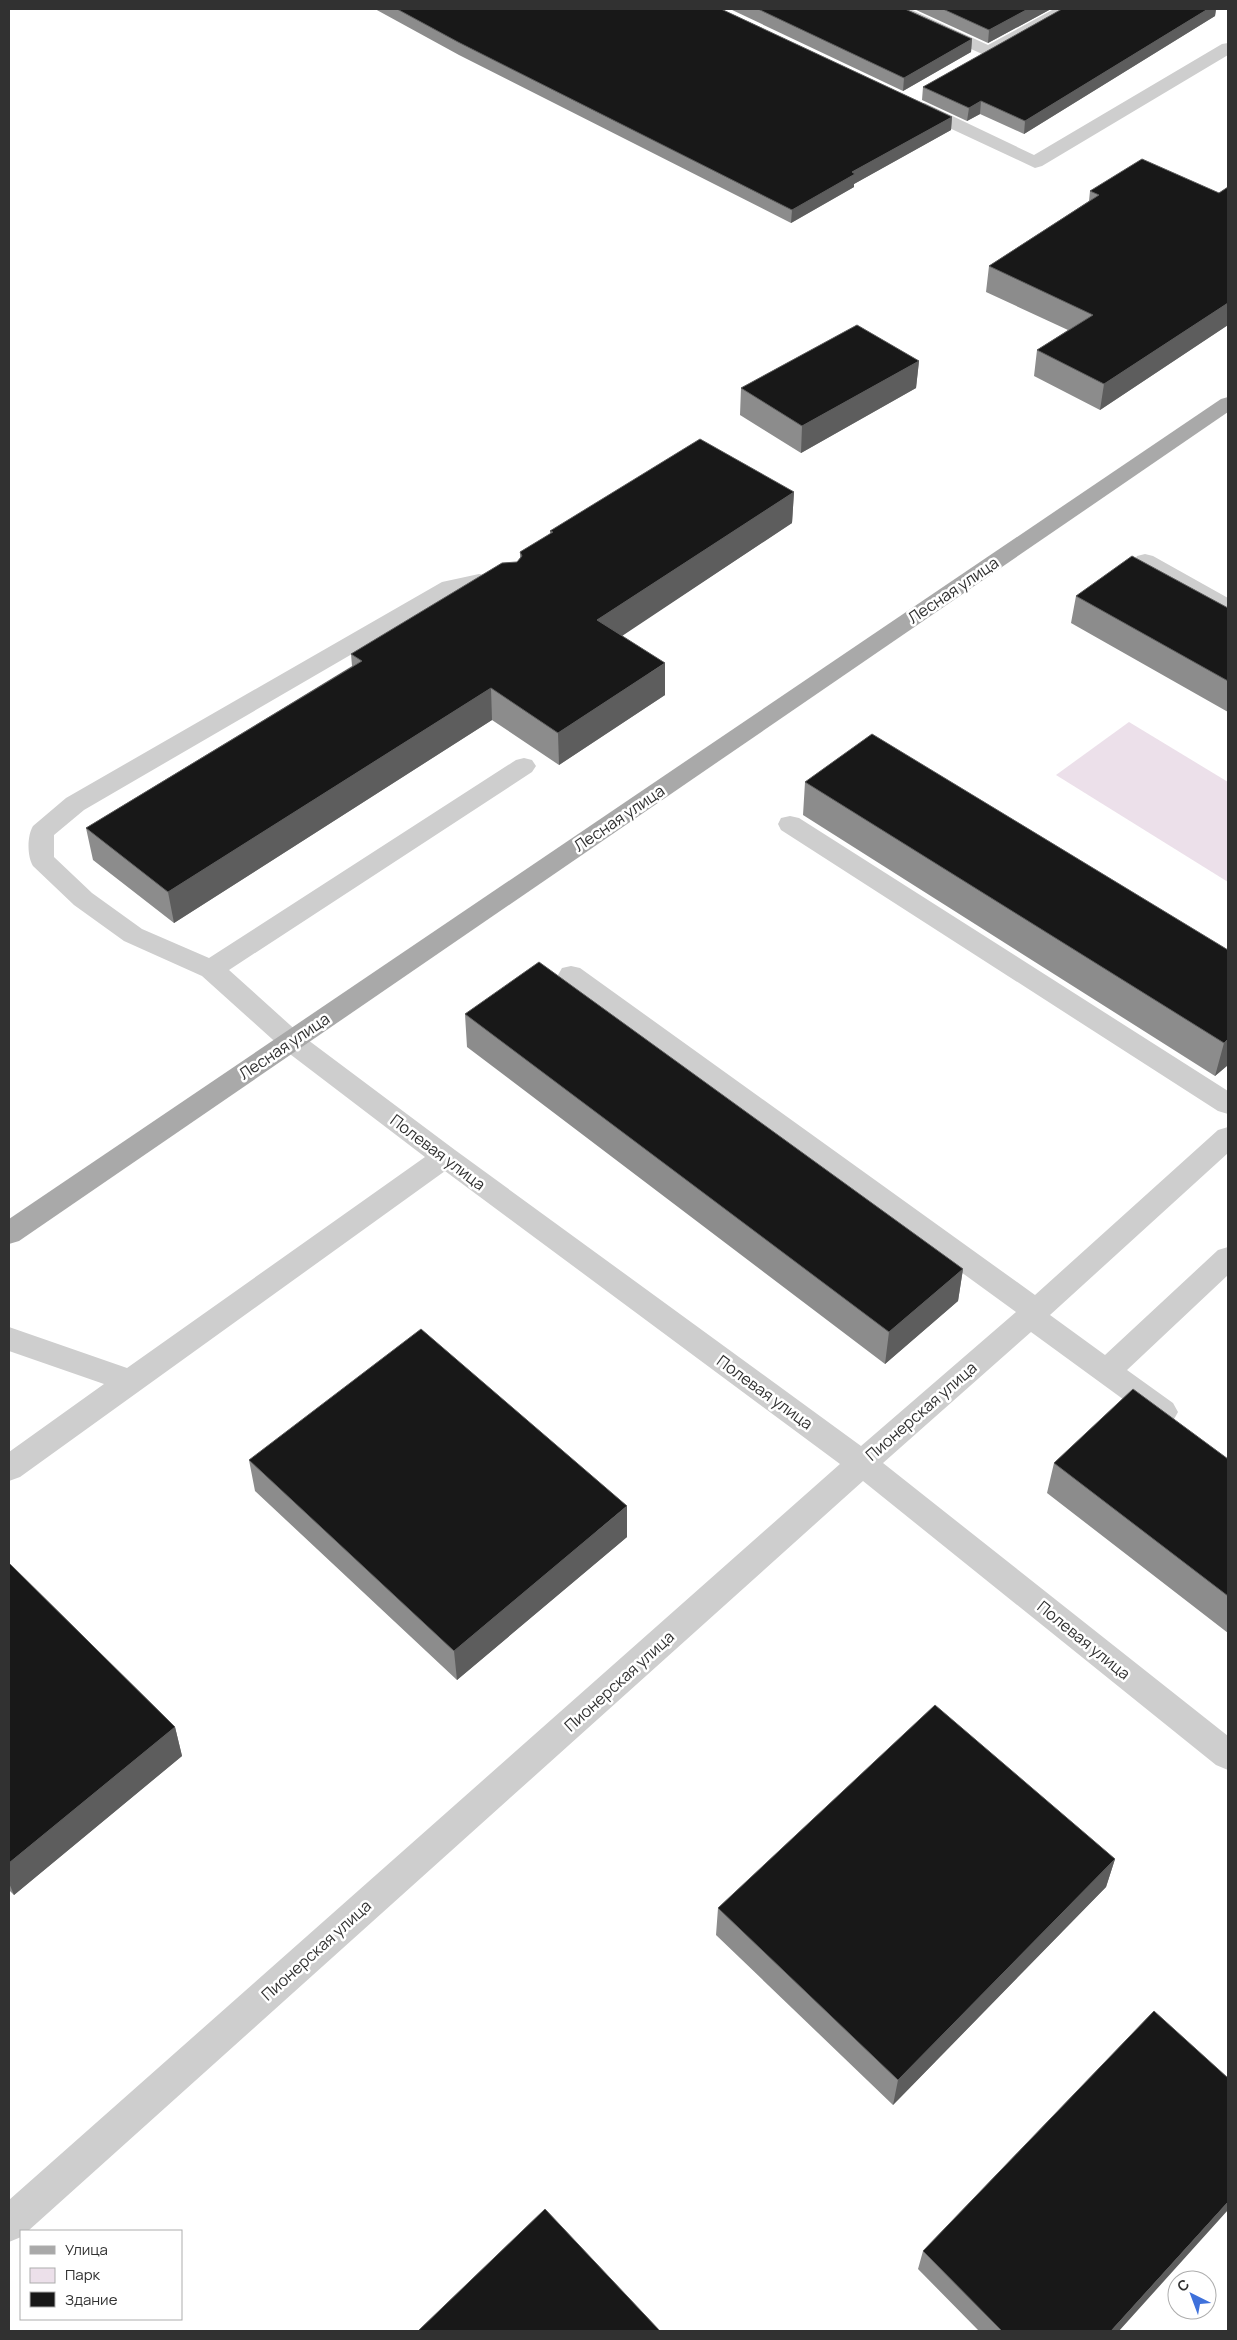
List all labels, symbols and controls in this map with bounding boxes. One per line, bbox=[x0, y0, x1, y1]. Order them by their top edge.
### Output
street label: Лесная улица bbox=[903, 552, 1003, 628]
street label: Лесная улица bbox=[569, 780, 669, 856]
street label: Лесная улица bbox=[234, 1008, 334, 1084]
street label: Полевая улица bbox=[386, 1109, 490, 1195]
street label: Полевая улица bbox=[713, 1350, 817, 1434]
street label: Пионерская улица bbox=[861, 1356, 981, 1466]
street label: Полевая улица bbox=[1033, 1596, 1135, 1684]
street label: Пионерская улица bbox=[559, 1626, 679, 1736]
street label: Пионерская улица bbox=[256, 1895, 376, 2005]
legend bbox=[20, 2230, 182, 2320]
text: Улица bbox=[65, 2239, 108, 2260]
text: Парк bbox=[65, 2264, 101, 2285]
north arrow bbox=[1167, 2270, 1217, 2320]
text: С bbox=[1173, 2274, 1193, 2295]
text: Здание bbox=[65, 2289, 118, 2310]

